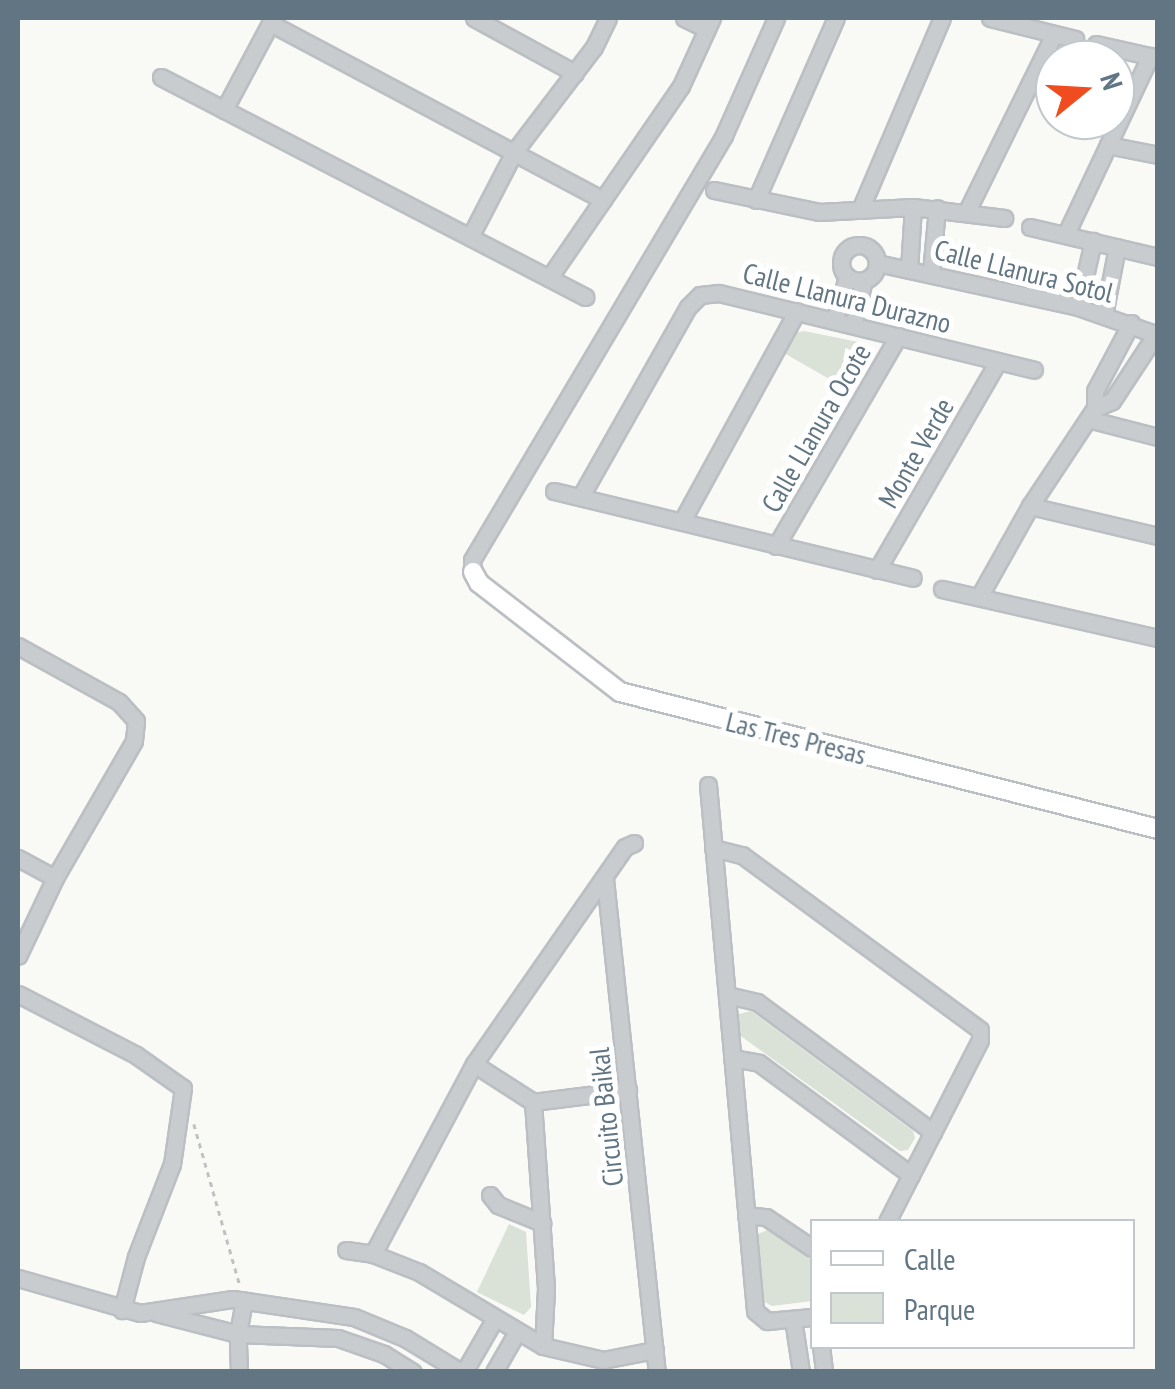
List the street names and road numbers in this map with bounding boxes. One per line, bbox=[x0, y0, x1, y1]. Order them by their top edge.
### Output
street label: Calle Llanura Sotol bbox=[931, 233, 1117, 309]
street label: Calle Llanura Durazno bbox=[740, 256, 954, 340]
street label: Calle Llanura Ocote bbox=[754, 338, 878, 518]
street label: Monte Verde bbox=[871, 392, 961, 514]
street label: Las Tres Presas bbox=[722, 704, 870, 772]
street label: Circuito Baikal bbox=[582, 1046, 630, 1188]

